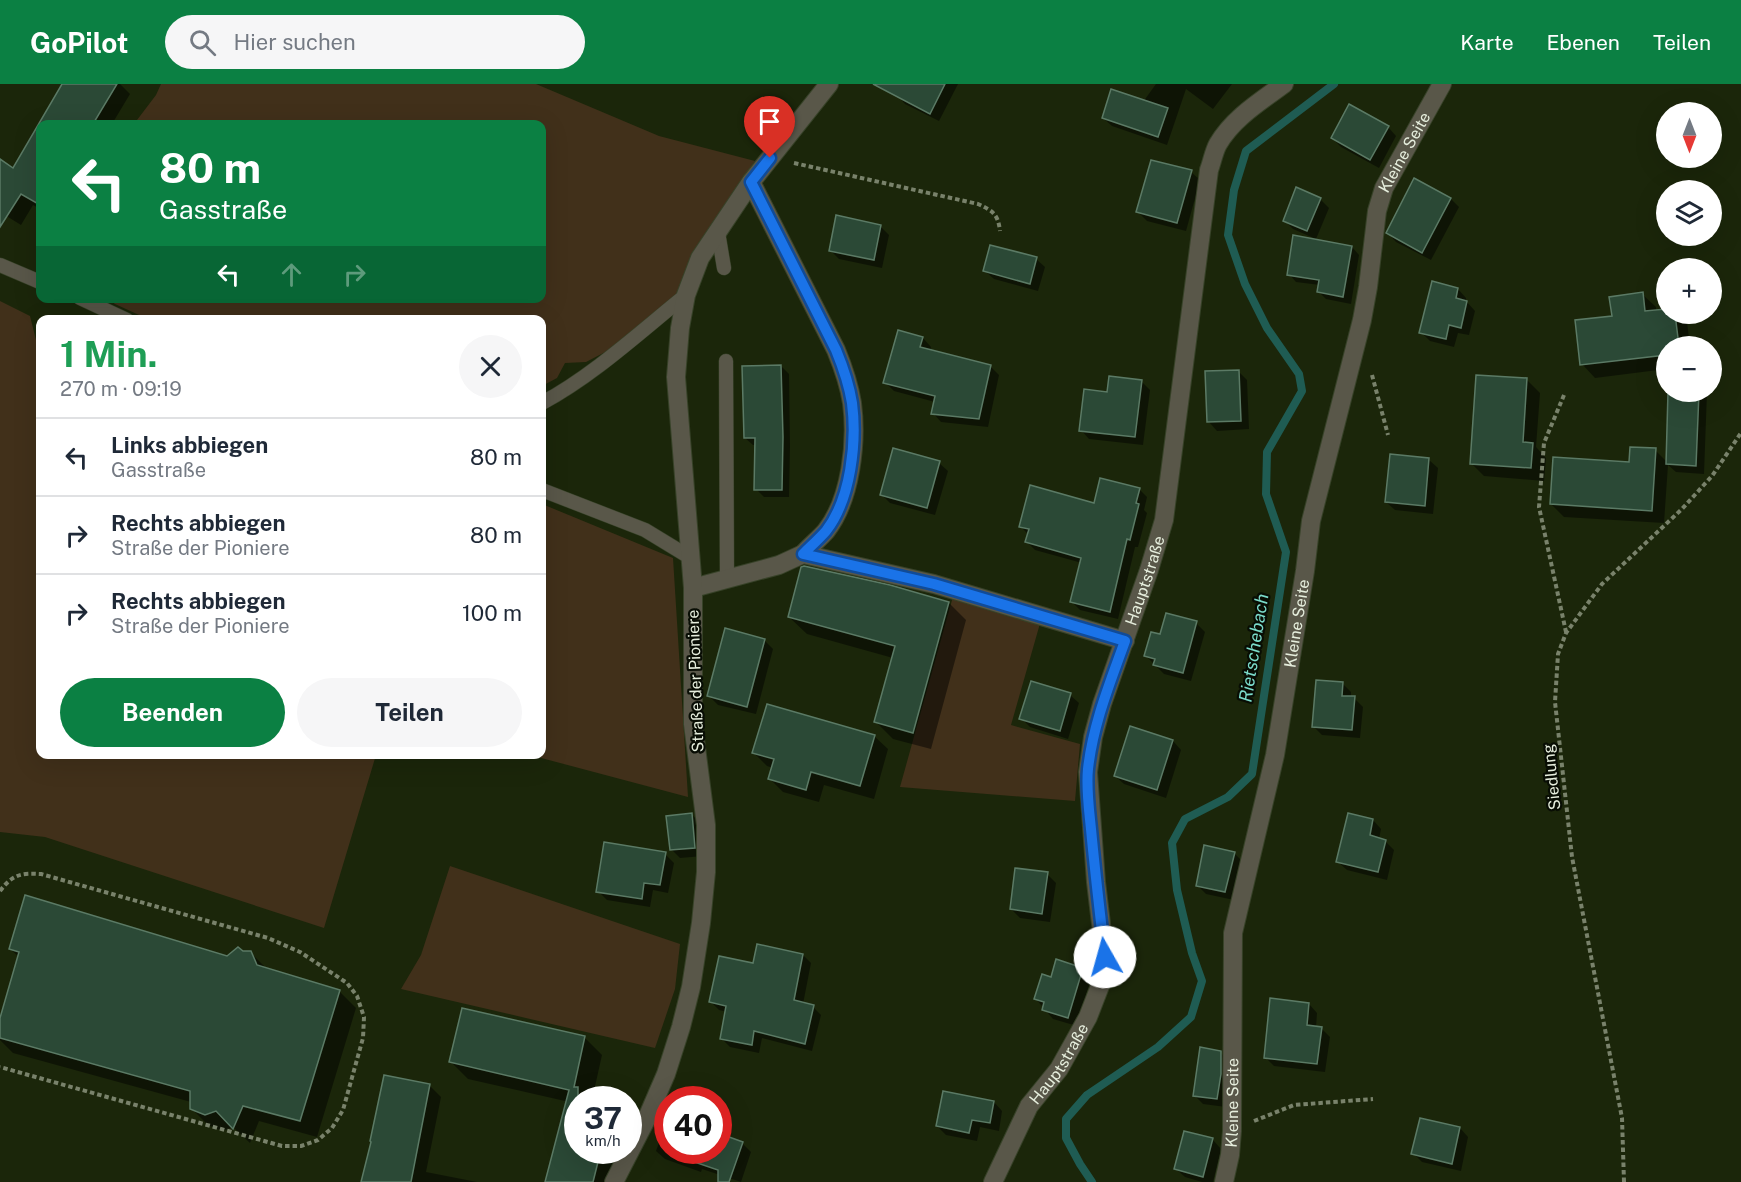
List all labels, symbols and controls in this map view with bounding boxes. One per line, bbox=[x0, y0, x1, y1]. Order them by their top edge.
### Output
search box bbox=[165, 15, 585, 69]
text: GoPilot bbox=[30, 26, 129, 59]
icon: search bbox=[186, 26, 219, 59]
text: Hier suchen bbox=[234, 29, 356, 55]
text: Karte bbox=[1460, 30, 1514, 55]
text: Ebenen bbox=[1547, 30, 1620, 55]
text: Teilen bbox=[1653, 30, 1711, 55]
pin bbox=[744, 96, 795, 158]
north arrow bbox=[1656, 102, 1722, 168]
map controls bbox=[1656, 102, 1722, 402]
icon: arrive bbox=[753, 105, 786, 138]
street label: Kleine Seite bbox=[1374, 109, 1435, 196]
text: 80 m bbox=[159, 143, 261, 192]
icon: left bbox=[60, 144, 138, 222]
button: layers bbox=[1656, 180, 1722, 246]
text: Gasstraße bbox=[159, 193, 287, 225]
icon: left bbox=[212, 258, 245, 291]
icon: ahead bbox=[275, 258, 308, 291]
icon: right bbox=[338, 258, 371, 291]
button: + bbox=[1656, 258, 1722, 324]
text: 1 Min. bbox=[60, 333, 157, 375]
button: close bbox=[459, 335, 522, 398]
button: − bbox=[1656, 336, 1722, 402]
text: 270 m · 09:19 bbox=[60, 377, 182, 401]
text: Links abbiegen bbox=[111, 432, 268, 458]
icon: left bbox=[60, 441, 93, 474]
text: 80 m bbox=[470, 444, 522, 470]
text: Gasstraße bbox=[111, 458, 206, 482]
text: Rechts abbiegen bbox=[111, 510, 286, 536]
icon: right bbox=[60, 519, 93, 552]
text: 80 m bbox=[470, 522, 522, 548]
street label: Hauptstraße bbox=[1121, 534, 1169, 628]
text: Straße der Pioniere bbox=[111, 536, 290, 560]
street label: Kleine Seite bbox=[1280, 578, 1314, 669]
text: Rechts abbiegen bbox=[111, 588, 286, 614]
water label: Rietschebach bbox=[1235, 592, 1272, 704]
icon: right bbox=[60, 597, 93, 630]
text: 100 m bbox=[462, 600, 522, 626]
street label: Straße der Pioniere bbox=[684, 609, 707, 753]
text: Straße der Pioniere bbox=[111, 614, 290, 638]
button: Beenden bbox=[60, 678, 285, 747]
button: Teilen bbox=[297, 678, 522, 747]
street label: Siedlung bbox=[1539, 743, 1564, 811]
position arrow bbox=[1073, 925, 1137, 989]
street label: Hauptstraße bbox=[1025, 1020, 1093, 1108]
street label: Kleine Seite bbox=[1222, 1058, 1242, 1148]
speed limit sign: 40 bbox=[654, 1086, 732, 1164]
text: 37 bbox=[584, 1100, 622, 1136]
text: km/h bbox=[585, 1132, 621, 1149]

